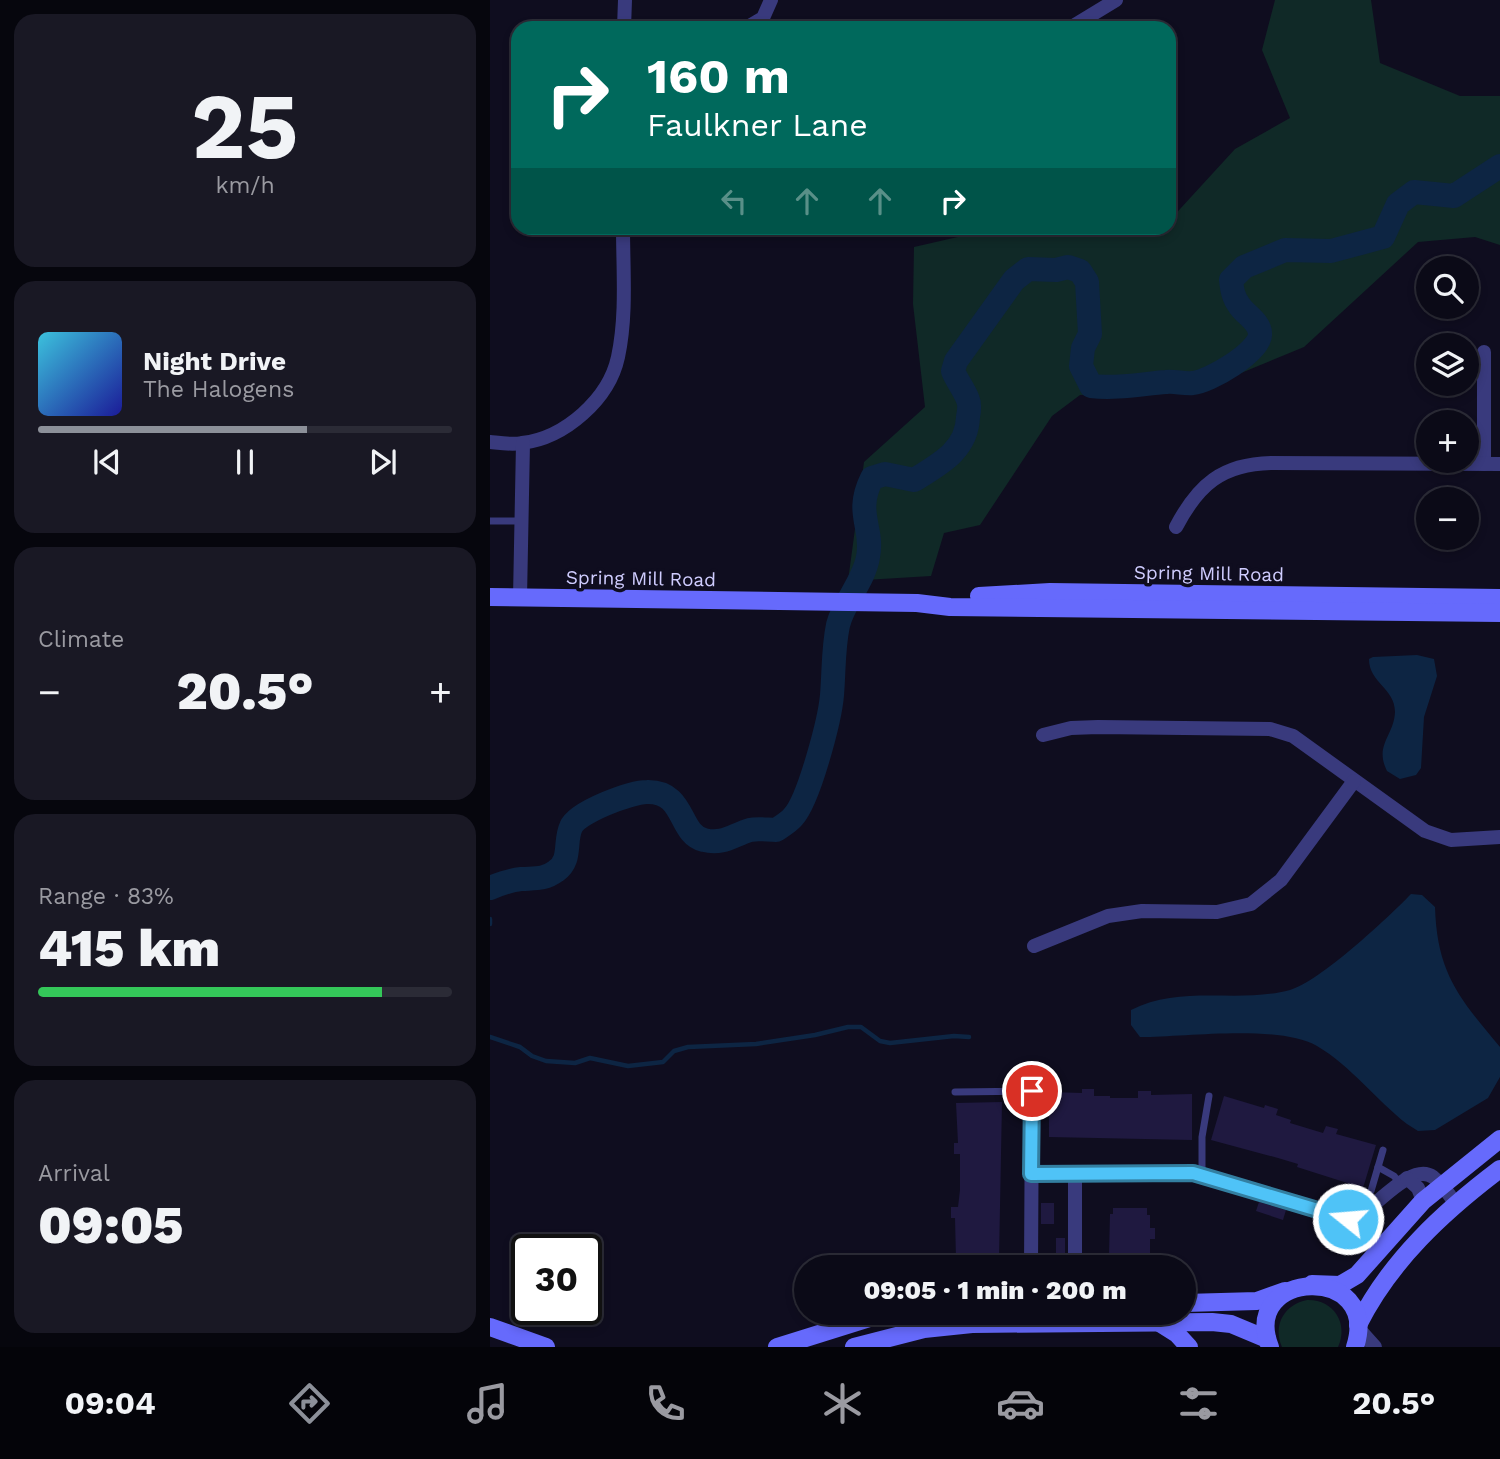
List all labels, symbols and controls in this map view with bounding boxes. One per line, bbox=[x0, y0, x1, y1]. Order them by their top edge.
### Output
text: 160 m bbox=[647, 47, 790, 105]
icon: right bbox=[532, 49, 623, 140]
text: 25 bbox=[191, 73, 299, 180]
text: Faulkner Lane bbox=[647, 106, 868, 144]
text: km/h bbox=[215, 172, 275, 199]
icon: left bbox=[715, 182, 753, 220]
icon: ahead bbox=[788, 182, 826, 220]
icon: ahead bbox=[861, 182, 899, 220]
icon: right bbox=[934, 182, 972, 220]
map controls bbox=[1416, 256, 1479, 550]
button: search bbox=[1416, 256, 1479, 319]
button: layers bbox=[1416, 333, 1479, 396]
text: Night Drive bbox=[143, 346, 286, 376]
text: The Halogens bbox=[143, 376, 294, 403]
button: + bbox=[1416, 410, 1479, 473]
icon: previous bbox=[88, 443, 126, 481]
icon: pause bbox=[226, 443, 264, 481]
icon: next bbox=[364, 443, 402, 481]
button: − bbox=[1416, 487, 1479, 550]
street label: Spring Mill Road bbox=[1134, 561, 1284, 586]
street label: Spring Mill Road bbox=[566, 566, 716, 591]
text: Climate bbox=[38, 626, 124, 653]
text: 20.5° bbox=[176, 661, 314, 722]
text: − bbox=[38, 670, 61, 714]
text: + bbox=[429, 670, 452, 714]
text: Range · 83% bbox=[38, 883, 174, 910]
text: 415 km bbox=[38, 918, 220, 979]
pin bbox=[1002, 1061, 1062, 1121]
icon: arrive bbox=[1013, 1072, 1051, 1110]
text: Arrival bbox=[38, 1160, 110, 1187]
position arrow bbox=[1311, 1182, 1385, 1256]
text: 09:05 bbox=[38, 1195, 183, 1256]
speed limit sign: 30 bbox=[511, 1234, 602, 1325]
text: 09:05 · 1 min · 200 m bbox=[863, 1275, 1127, 1305]
icon: directions bbox=[285, 1379, 334, 1428]
icon: music bbox=[463, 1379, 512, 1428]
icon: phone bbox=[641, 1379, 690, 1428]
icon: climate bbox=[818, 1379, 867, 1428]
icon: car bbox=[996, 1379, 1045, 1428]
icon: filters bbox=[1174, 1379, 1223, 1428]
text: 09:04 bbox=[64, 1384, 156, 1422]
text: 20.5° bbox=[1352, 1384, 1435, 1422]

